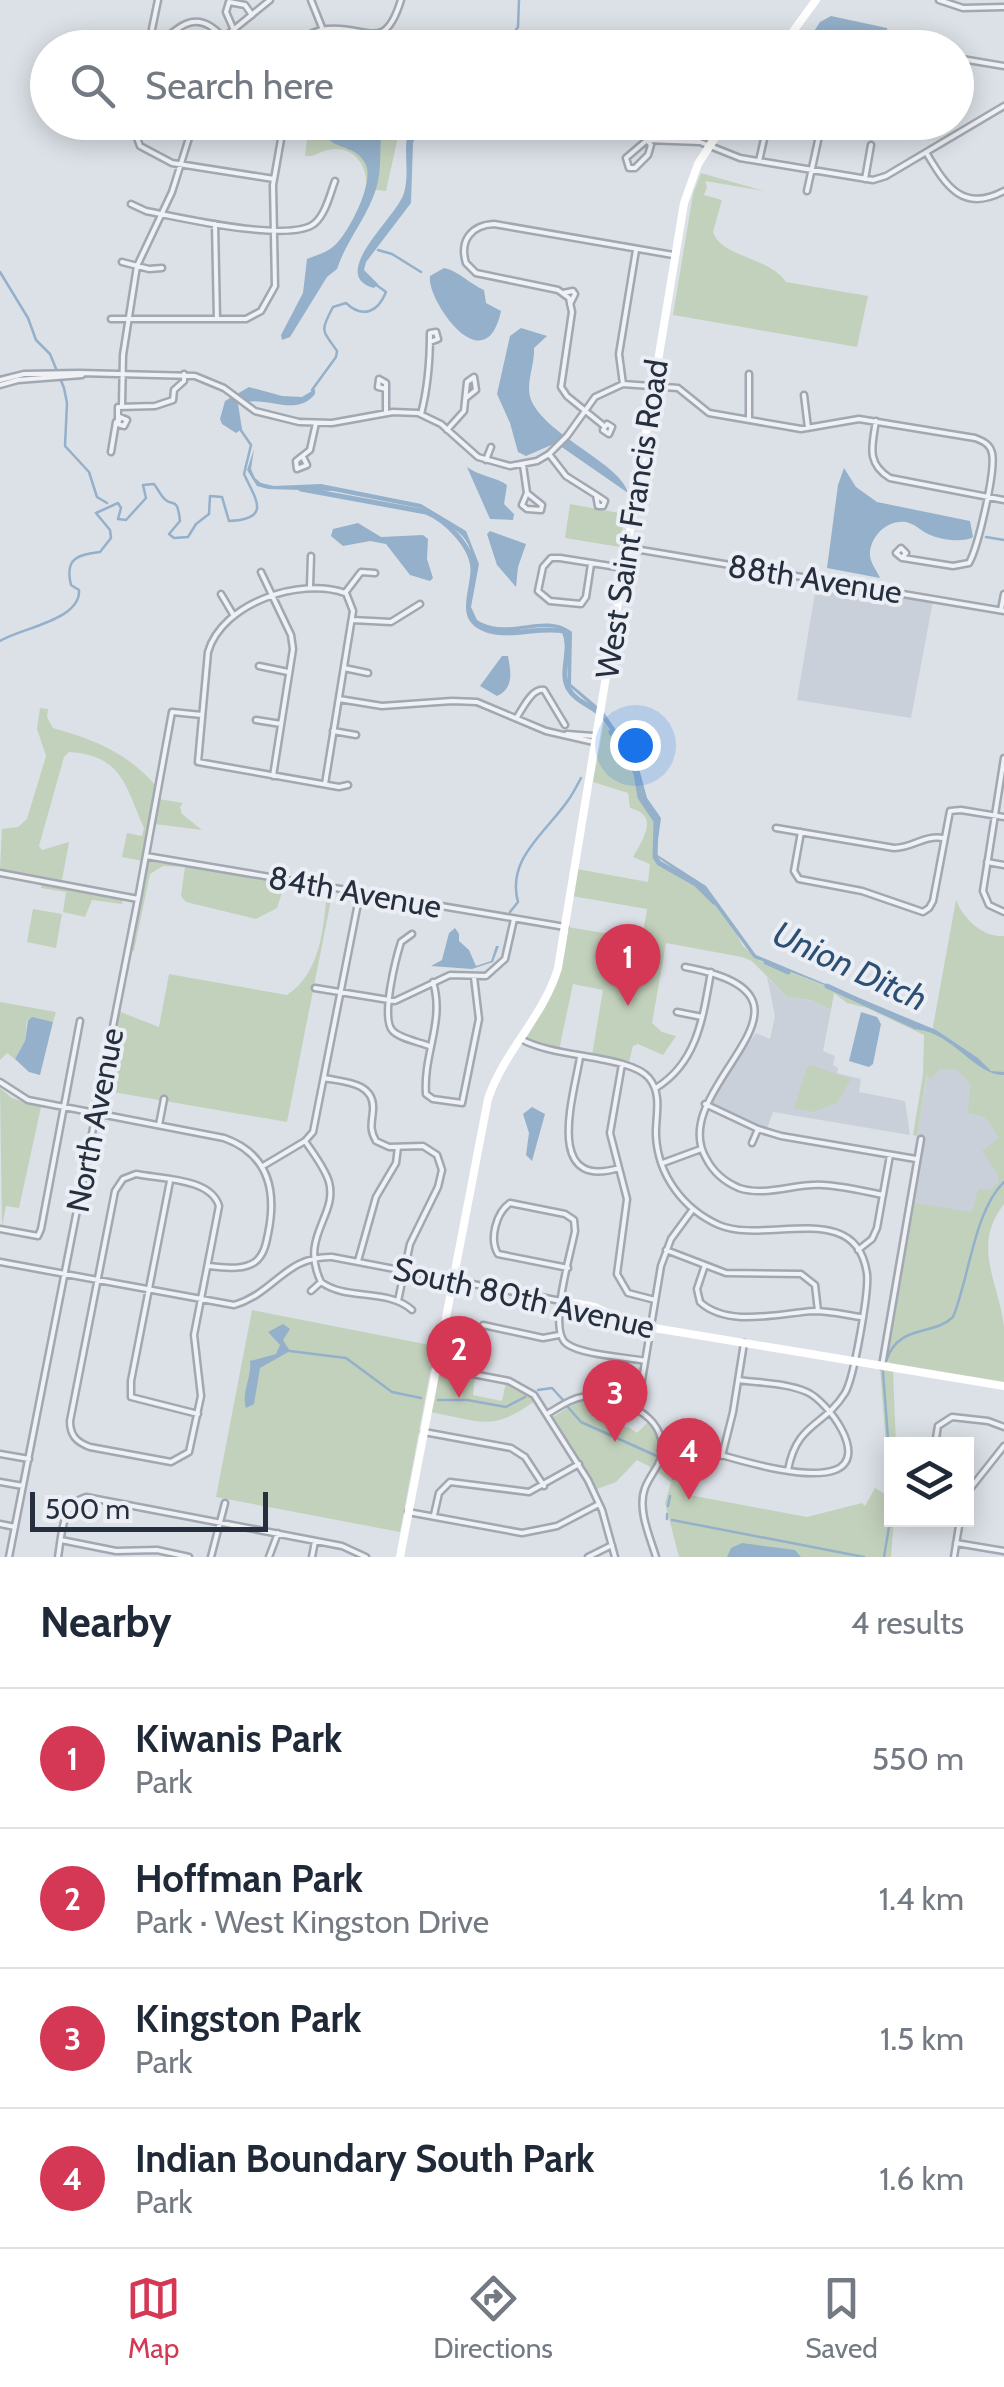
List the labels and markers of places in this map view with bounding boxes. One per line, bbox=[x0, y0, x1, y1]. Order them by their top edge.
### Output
pin: 1 bbox=[596, 924, 660, 1006]
pin: 2 bbox=[426, 1316, 492, 1398]
pin: 3 bbox=[582, 1360, 648, 1442]
pin: 4 bbox=[656, 1418, 722, 1500]

